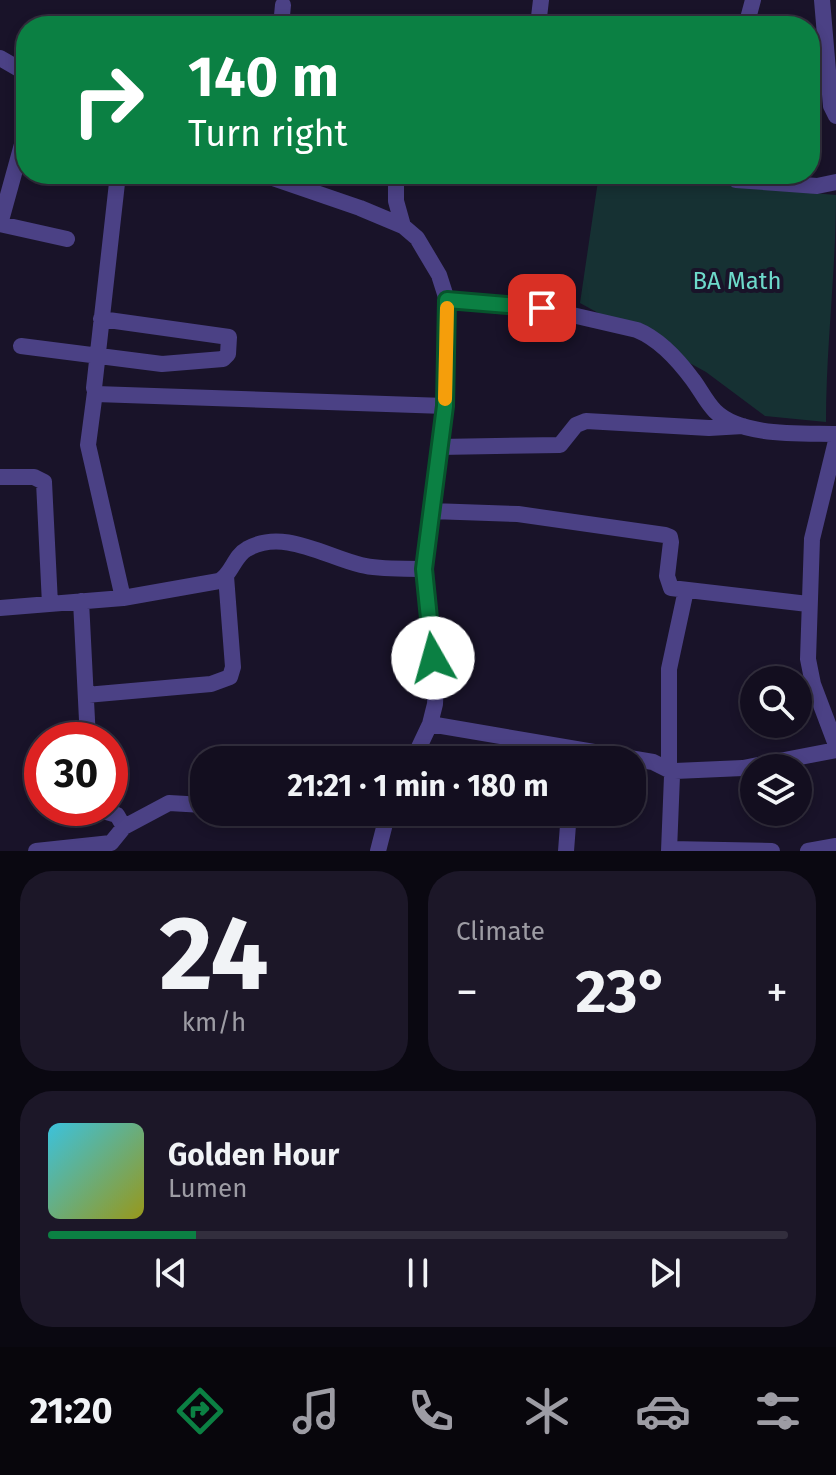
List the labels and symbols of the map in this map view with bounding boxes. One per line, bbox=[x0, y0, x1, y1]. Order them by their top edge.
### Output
park label: BA Math bbox=[692, 267, 782, 295]
pin bbox=[508, 274, 576, 342]
position arrow bbox=[391, 616, 475, 700]
speed limit sign: 30 bbox=[24, 722, 128, 826]

